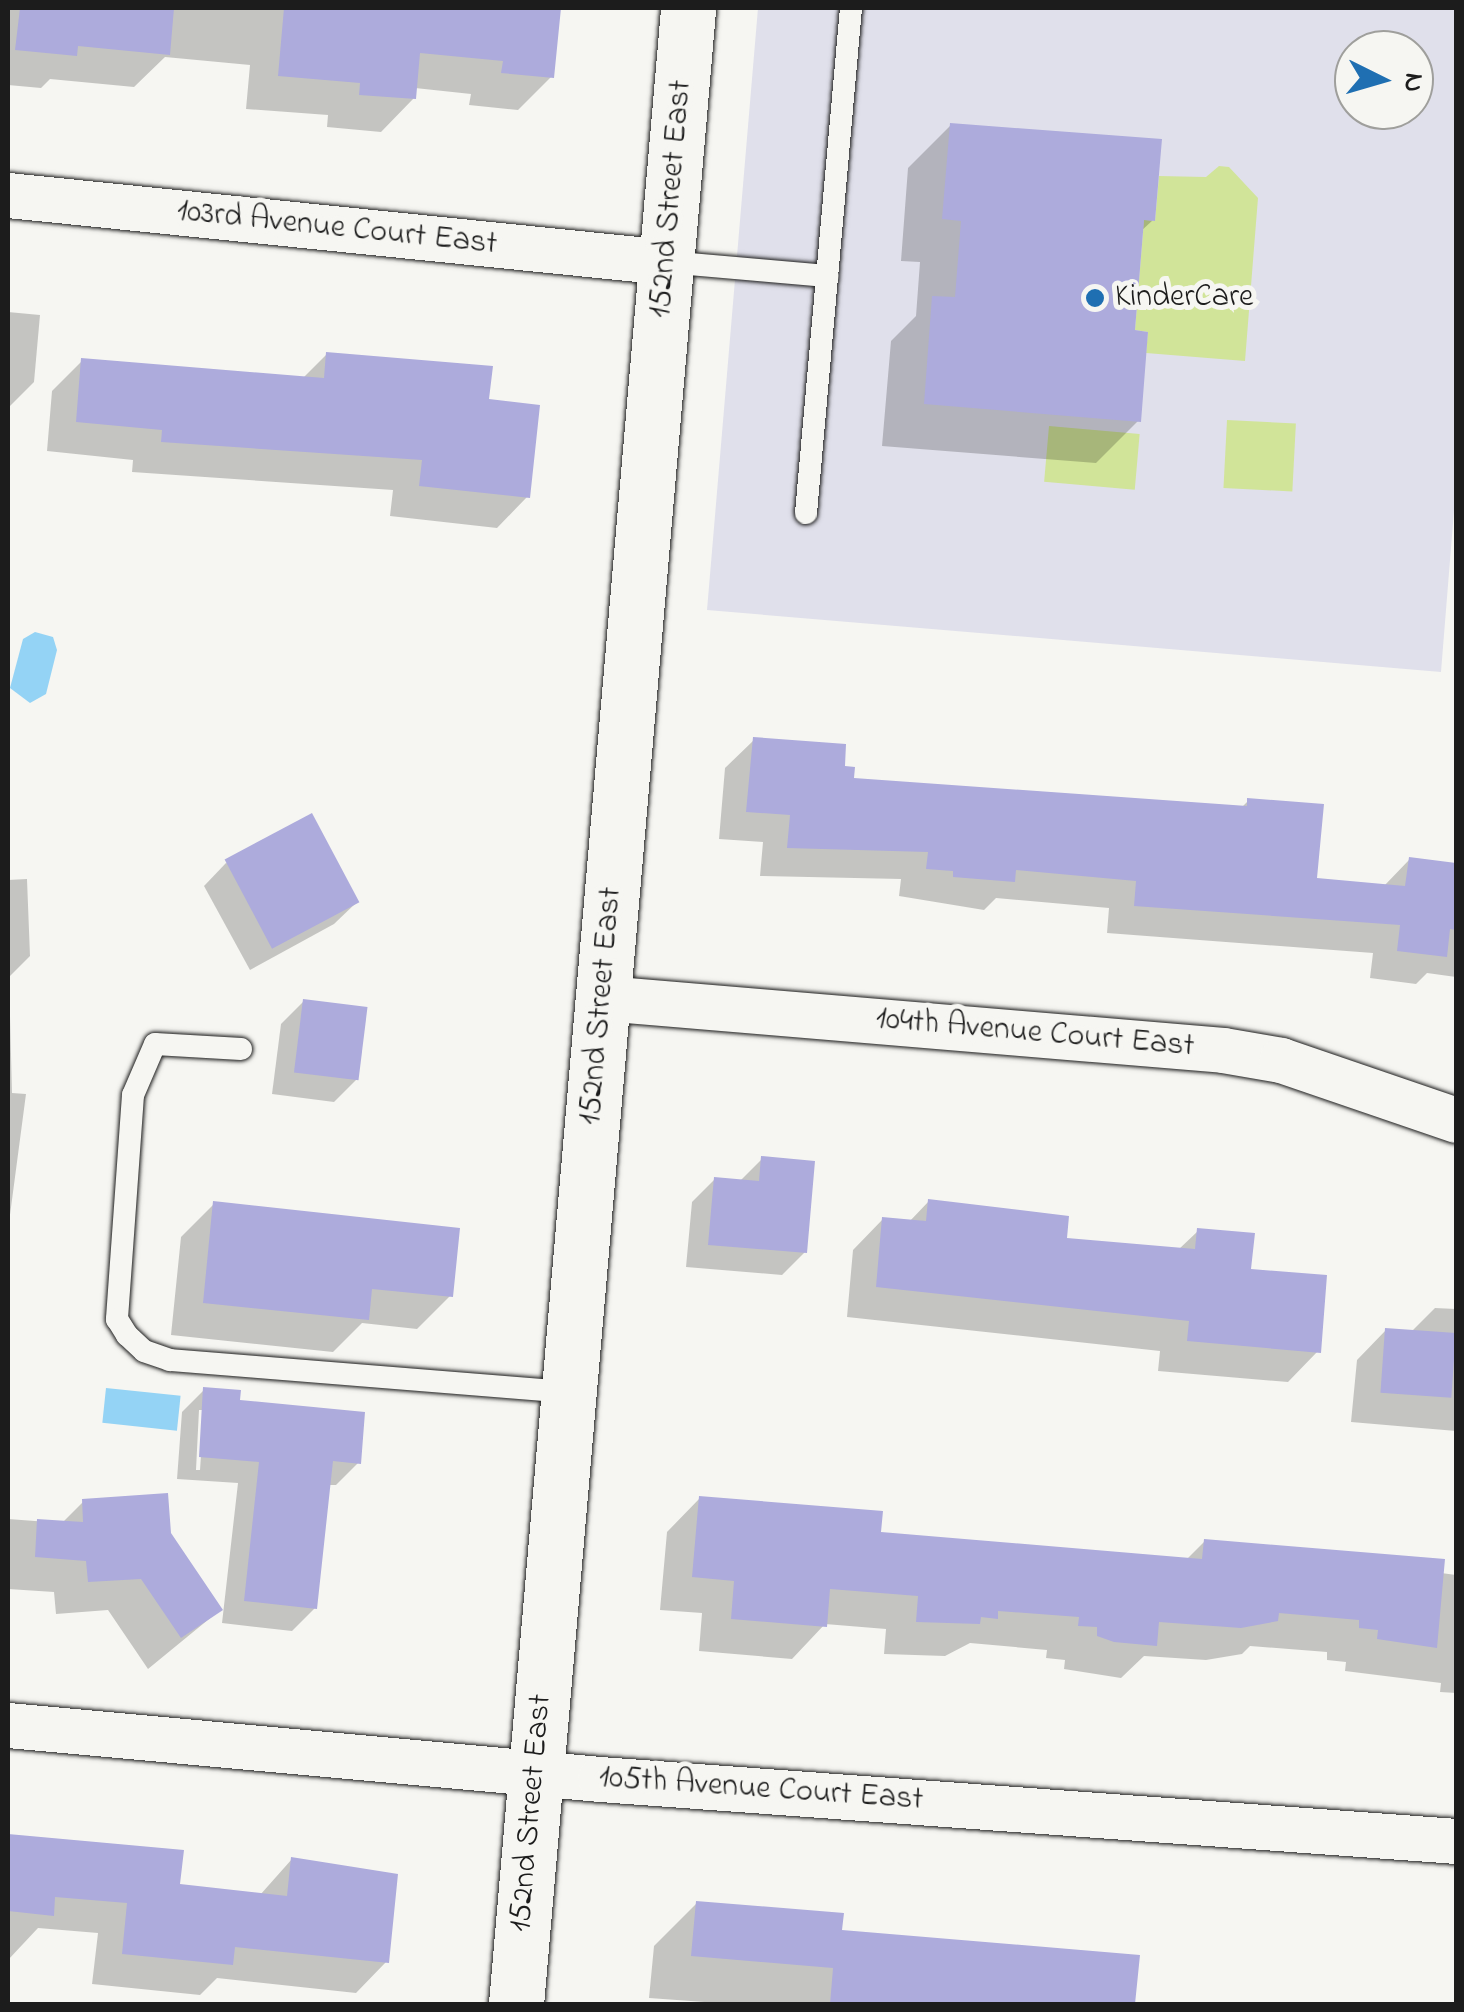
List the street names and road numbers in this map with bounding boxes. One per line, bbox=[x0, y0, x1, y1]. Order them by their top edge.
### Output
street label: 152nd Street East bbox=[642, 79, 702, 319]
street label: 103rd Avenue Court East bbox=[175, 193, 499, 265]
street label: 152nd Street East bbox=[572, 886, 632, 1126]
street label: 104th Avenue Court East bbox=[874, 1001, 1196, 1067]
street label: 152nd Street East bbox=[502, 1693, 562, 1933]
street label: 105th Avenue Court East bbox=[598, 1760, 924, 1820]

